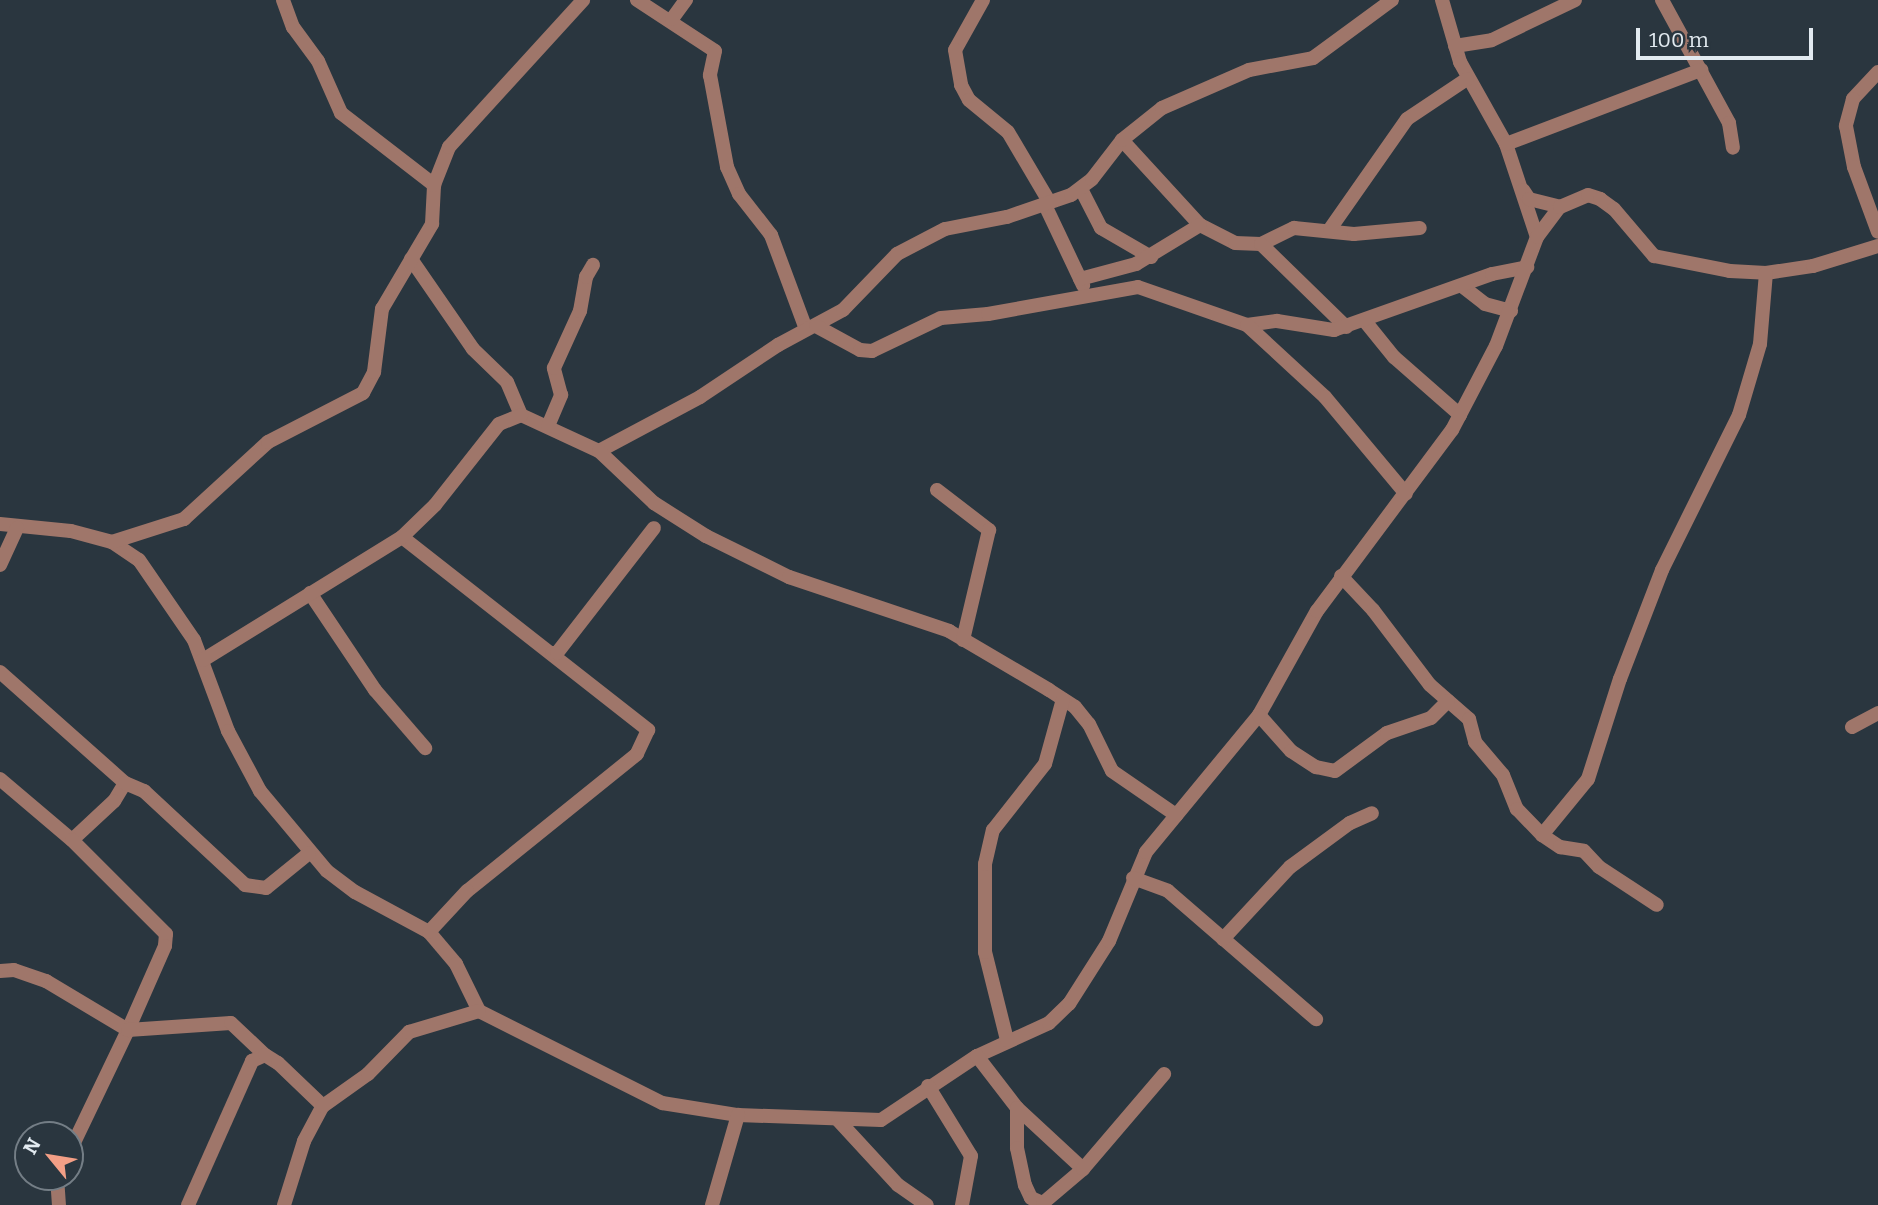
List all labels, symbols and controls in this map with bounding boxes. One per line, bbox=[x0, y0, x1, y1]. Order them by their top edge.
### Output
scale bar bbox=[1640, 14, 1817, 58]
text: 100 m bbox=[1649, 27, 1709, 53]
north arrow bbox=[14, 1121, 84, 1191]
text: N bbox=[18, 1134, 46, 1158]

